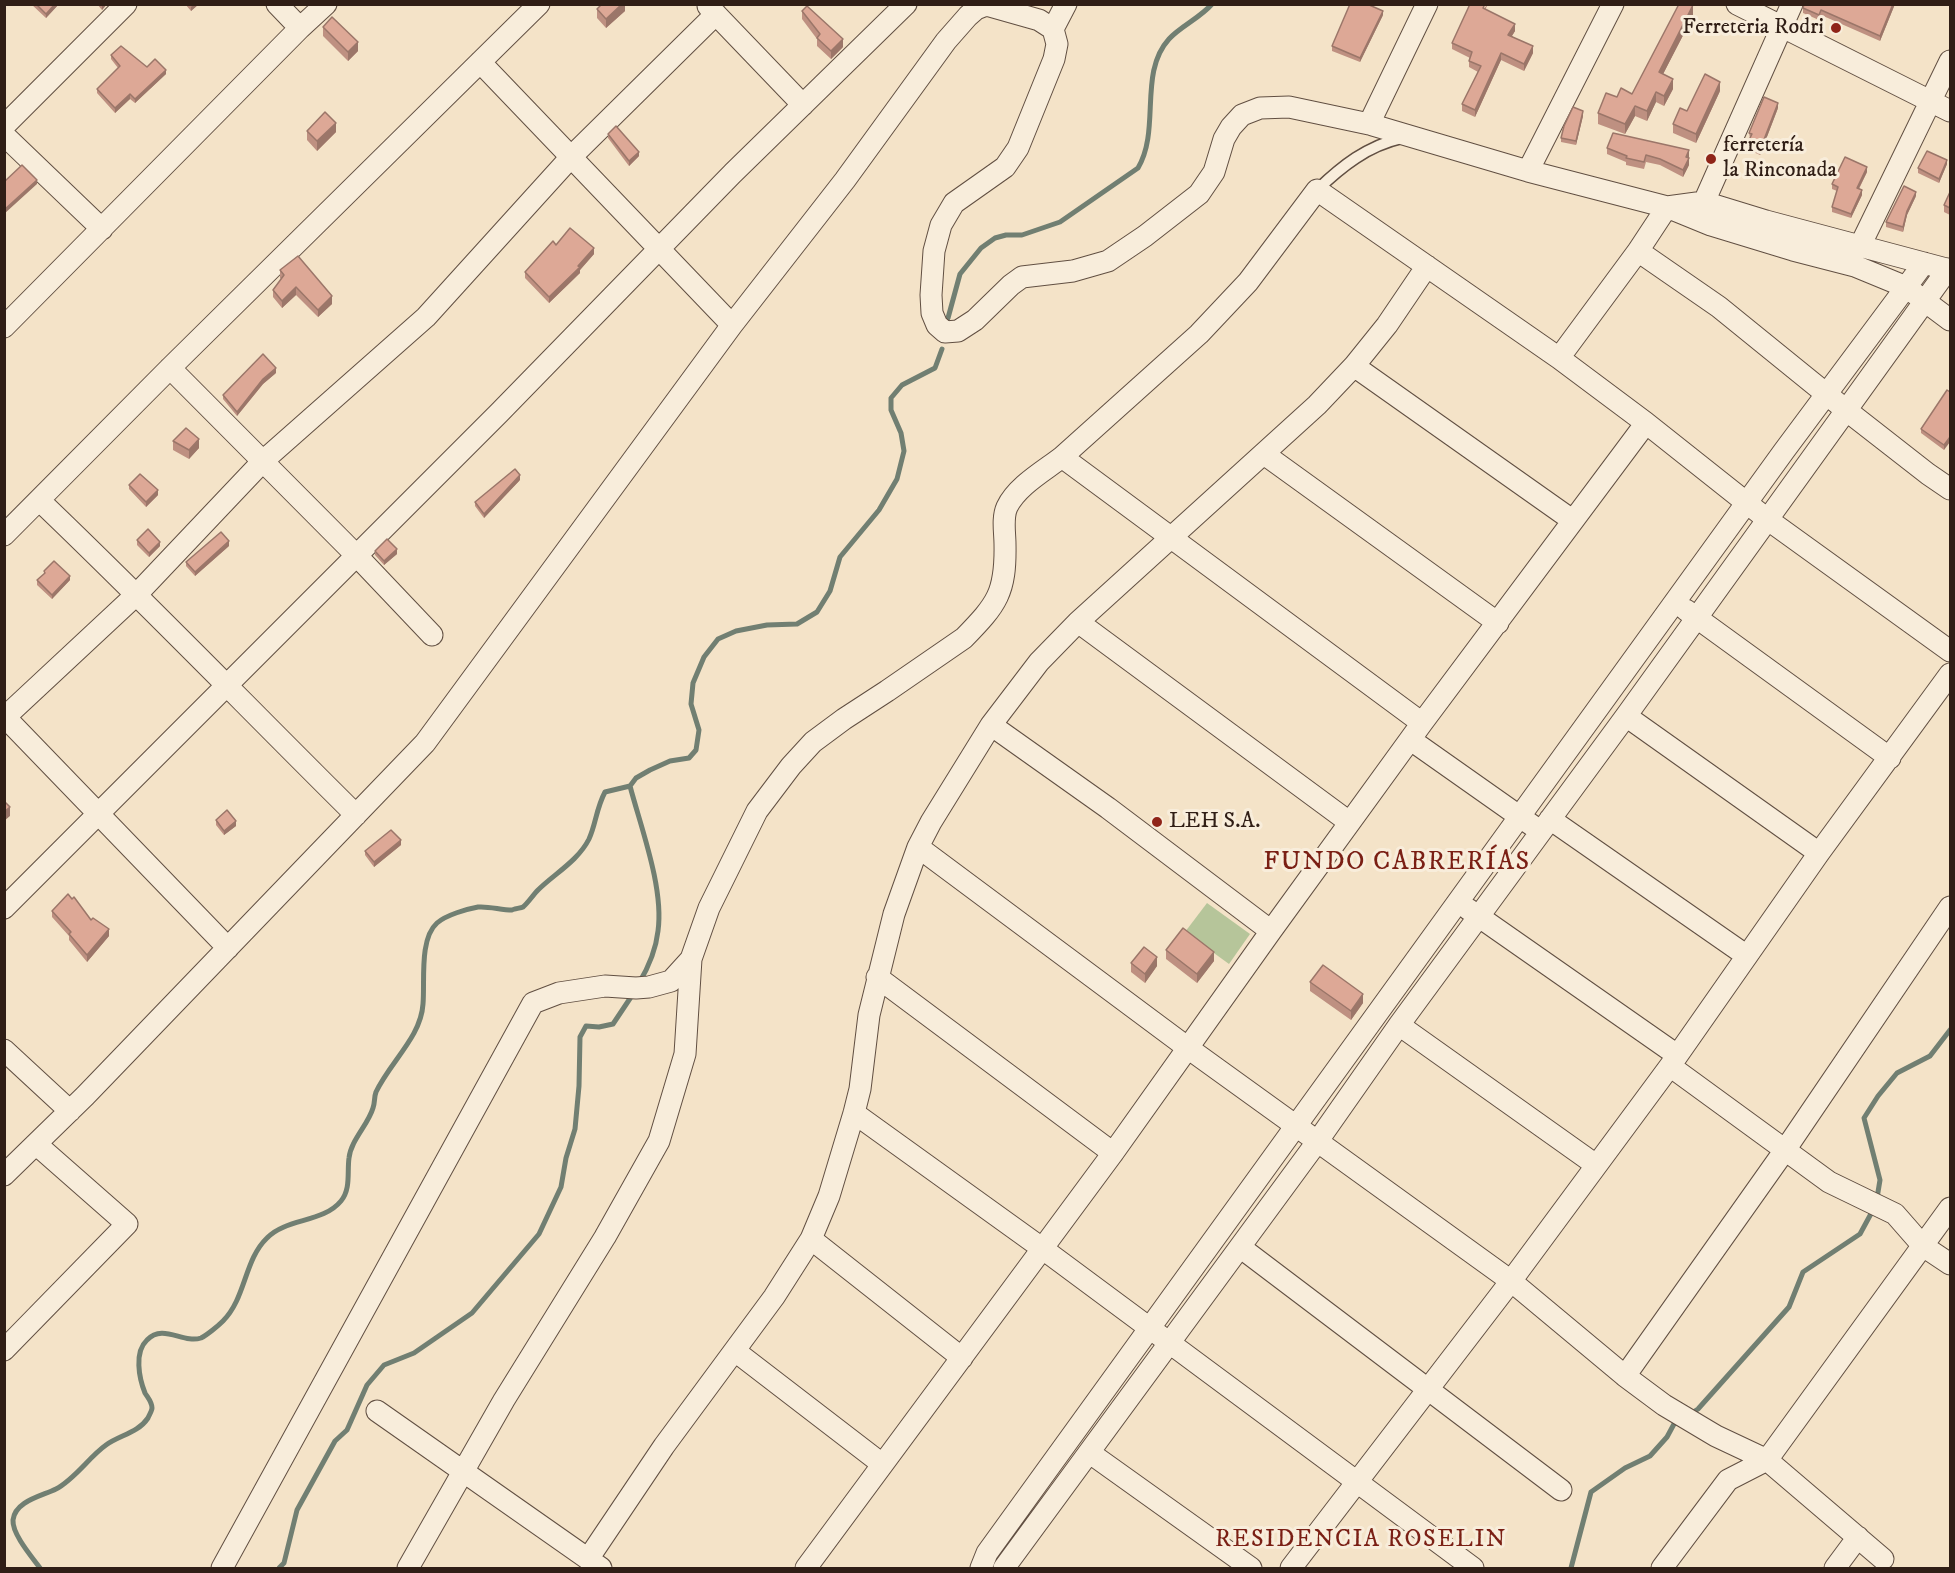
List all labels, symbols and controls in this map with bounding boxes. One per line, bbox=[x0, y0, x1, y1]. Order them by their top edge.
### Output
place label: Ferreteria Rodri bbox=[1682, 15, 1824, 41]
marker: Ferreteria Rodri bbox=[1829, 21, 1843, 35]
place label: ferretería la Rinconada bbox=[1723, 133, 1837, 184]
marker: ferretería la Rinconada bbox=[1704, 152, 1718, 166]
place label: LEH S.A. bbox=[1169, 809, 1260, 835]
marker: LEH S.A. bbox=[1150, 815, 1164, 829]
district label: FUNDO CABRERÍAS bbox=[1263, 848, 1531, 880]
district label: RESIDENCIA ROSELIN bbox=[1215, 1527, 1507, 1555]

